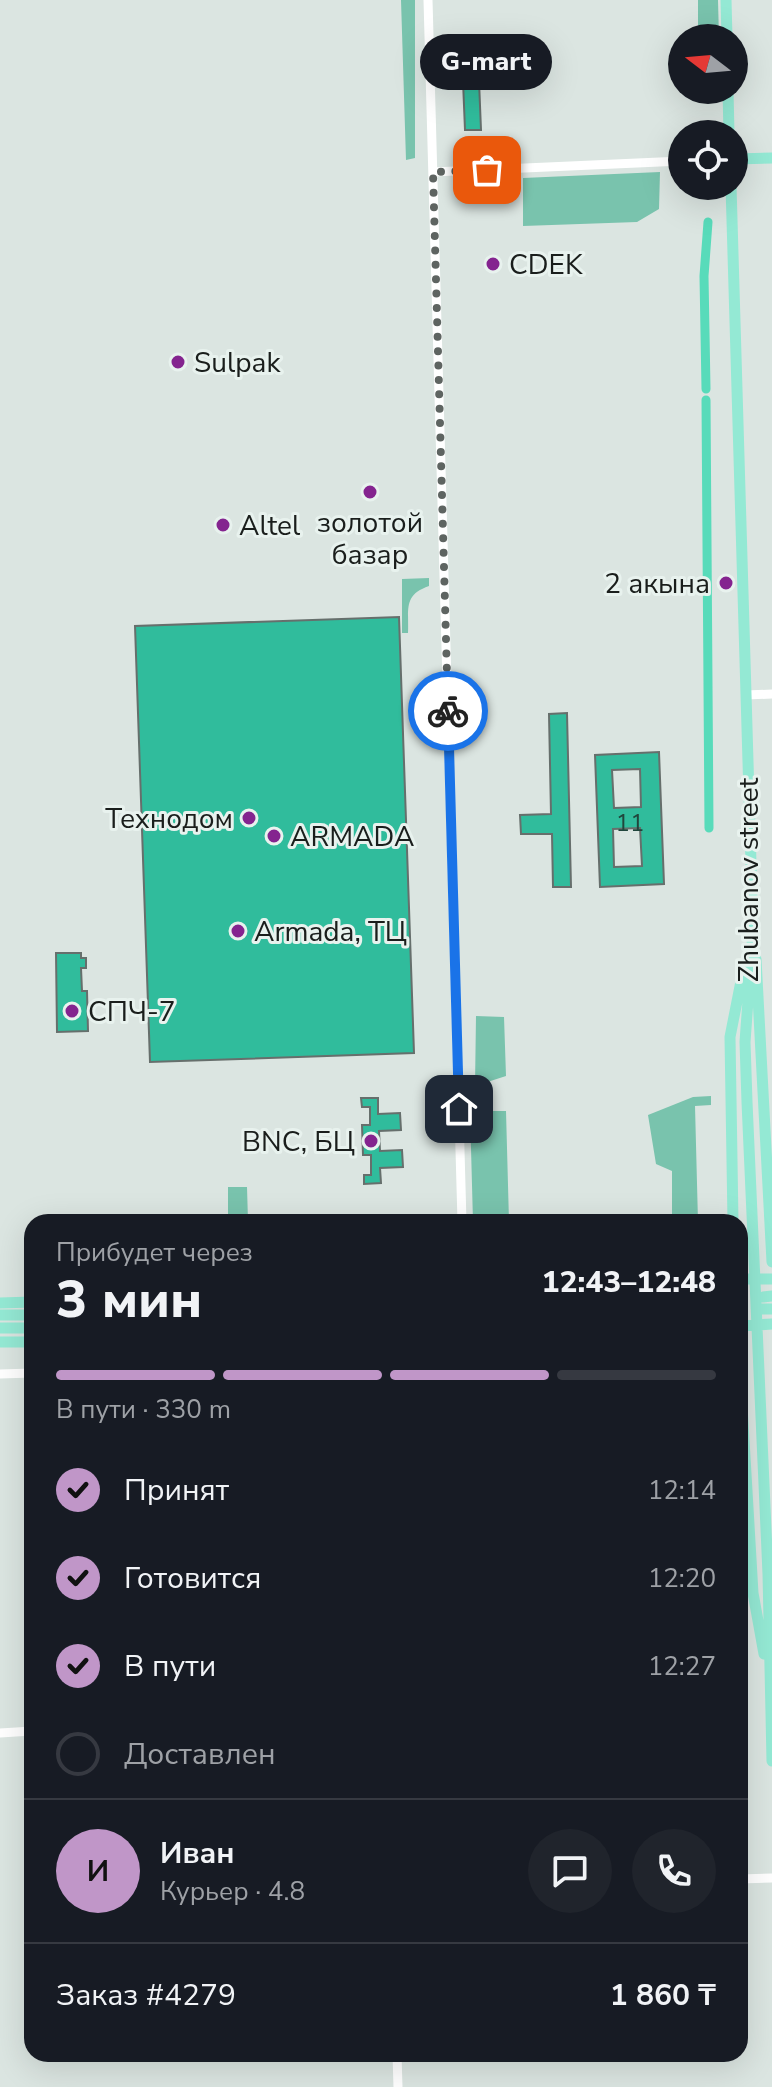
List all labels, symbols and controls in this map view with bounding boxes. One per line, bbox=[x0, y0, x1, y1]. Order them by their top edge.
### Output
north arrow bbox=[668, 24, 748, 104]
map controls bbox=[668, 24, 748, 200]
callout: G-mart bbox=[421, 34, 553, 90]
text: G-mart bbox=[441, 44, 531, 79]
button: locate bbox=[668, 120, 748, 200]
pin bbox=[453, 136, 521, 204]
icon: bag bbox=[465, 148, 509, 192]
place label: CDEK bbox=[509, 246, 583, 284]
marker: CDEK bbox=[484, 255, 502, 273]
place label: Sulpak bbox=[194, 344, 281, 382]
marker: Sulpak bbox=[169, 353, 187, 371]
marker: золотой базар bbox=[361, 483, 379, 501]
place label: золотой базар bbox=[317, 504, 423, 574]
place label: Altel bbox=[239, 507, 301, 545]
marker: Altel bbox=[214, 516, 232, 534]
place label: 2 акына bbox=[604, 565, 710, 603]
marker: 2 акына bbox=[717, 574, 735, 592]
courier bbox=[408, 671, 488, 751]
icon: bike bbox=[426, 689, 470, 733]
street label: Zhubanov street bbox=[730, 777, 768, 982]
place label: Технодом bbox=[105, 800, 233, 838]
house number: 11 bbox=[616, 807, 644, 839]
marker: Технодом bbox=[240, 809, 258, 827]
place label: ARMADA bbox=[290, 818, 414, 856]
marker: ARMADA bbox=[265, 827, 283, 845]
place label: Armada, ТЦ bbox=[254, 913, 407, 951]
marker: Armada, ТЦ bbox=[229, 922, 247, 940]
place label: СПЧ-7 bbox=[88, 993, 176, 1031]
marker: СПЧ-7 bbox=[63, 1002, 81, 1020]
pin bbox=[425, 1075, 493, 1143]
icon: home bbox=[437, 1087, 481, 1131]
place label: BNC, БЦ bbox=[242, 1123, 355, 1161]
marker: BNC, БЦ bbox=[362, 1132, 380, 1150]
text: Прибудет через bbox=[56, 1235, 253, 1270]
text: 12:43–12:48 bbox=[541, 1262, 716, 1303]
text: 3 мин bbox=[56, 1264, 202, 1335]
text: В пути · 330 m bbox=[56, 1392, 231, 1427]
icon: check bbox=[56, 1468, 100, 1512]
text: Принят bbox=[124, 1470, 229, 1511]
text: 12:14 bbox=[648, 1473, 716, 1508]
icon: check bbox=[56, 1556, 100, 1600]
text: Готовится bbox=[124, 1558, 261, 1599]
text: 12:20 bbox=[648, 1561, 716, 1596]
icon: check bbox=[56, 1644, 100, 1688]
text: В пути bbox=[124, 1646, 216, 1687]
text: 12:27 bbox=[648, 1649, 716, 1684]
text: Доставлен bbox=[124, 1734, 276, 1775]
button: chat bbox=[528, 1829, 612, 1913]
button: phone bbox=[632, 1829, 716, 1913]
text: Иван bbox=[160, 1833, 235, 1874]
text: И bbox=[87, 1851, 109, 1892]
text: Курьер · 4.8 bbox=[160, 1874, 305, 1909]
text: Заказ #4279 bbox=[56, 1975, 236, 2016]
text: 1 860 ₸ bbox=[610, 1975, 716, 2016]

